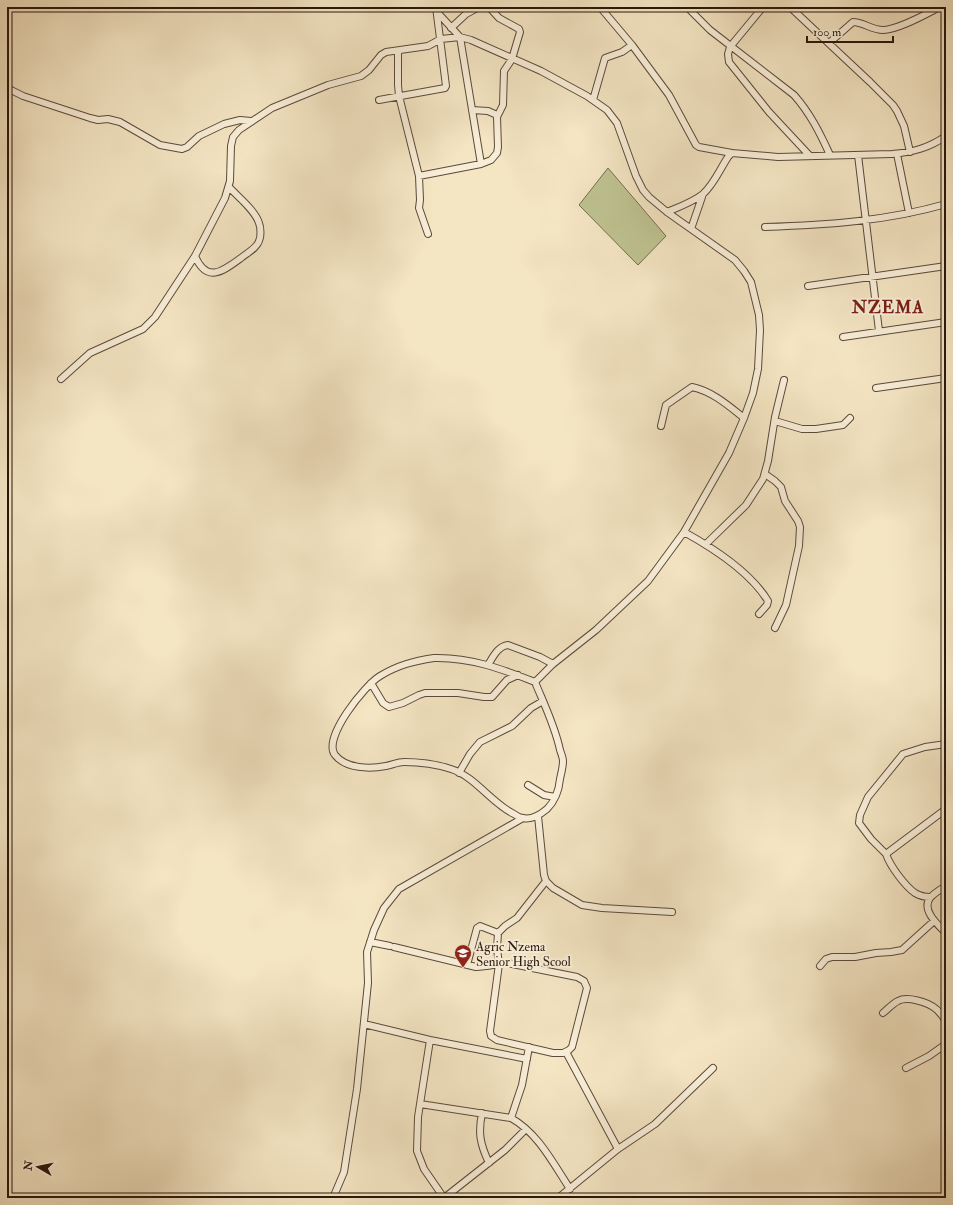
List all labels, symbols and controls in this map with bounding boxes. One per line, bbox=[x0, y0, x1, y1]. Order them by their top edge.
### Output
scale bar bbox=[807, 18, 893, 44]
text: 100 m bbox=[813, 25, 842, 40]
district label: NZEMA bbox=[851, 297, 924, 318]
place label: Agric Nzema Senior High Scool bbox=[475, 939, 572, 970]
school or university icon: Agric Nzema Senior High Scool bbox=[453, 943, 473, 968]
north arrow bbox=[18, 1147, 58, 1187]
text: N bbox=[21, 1159, 36, 1172]

